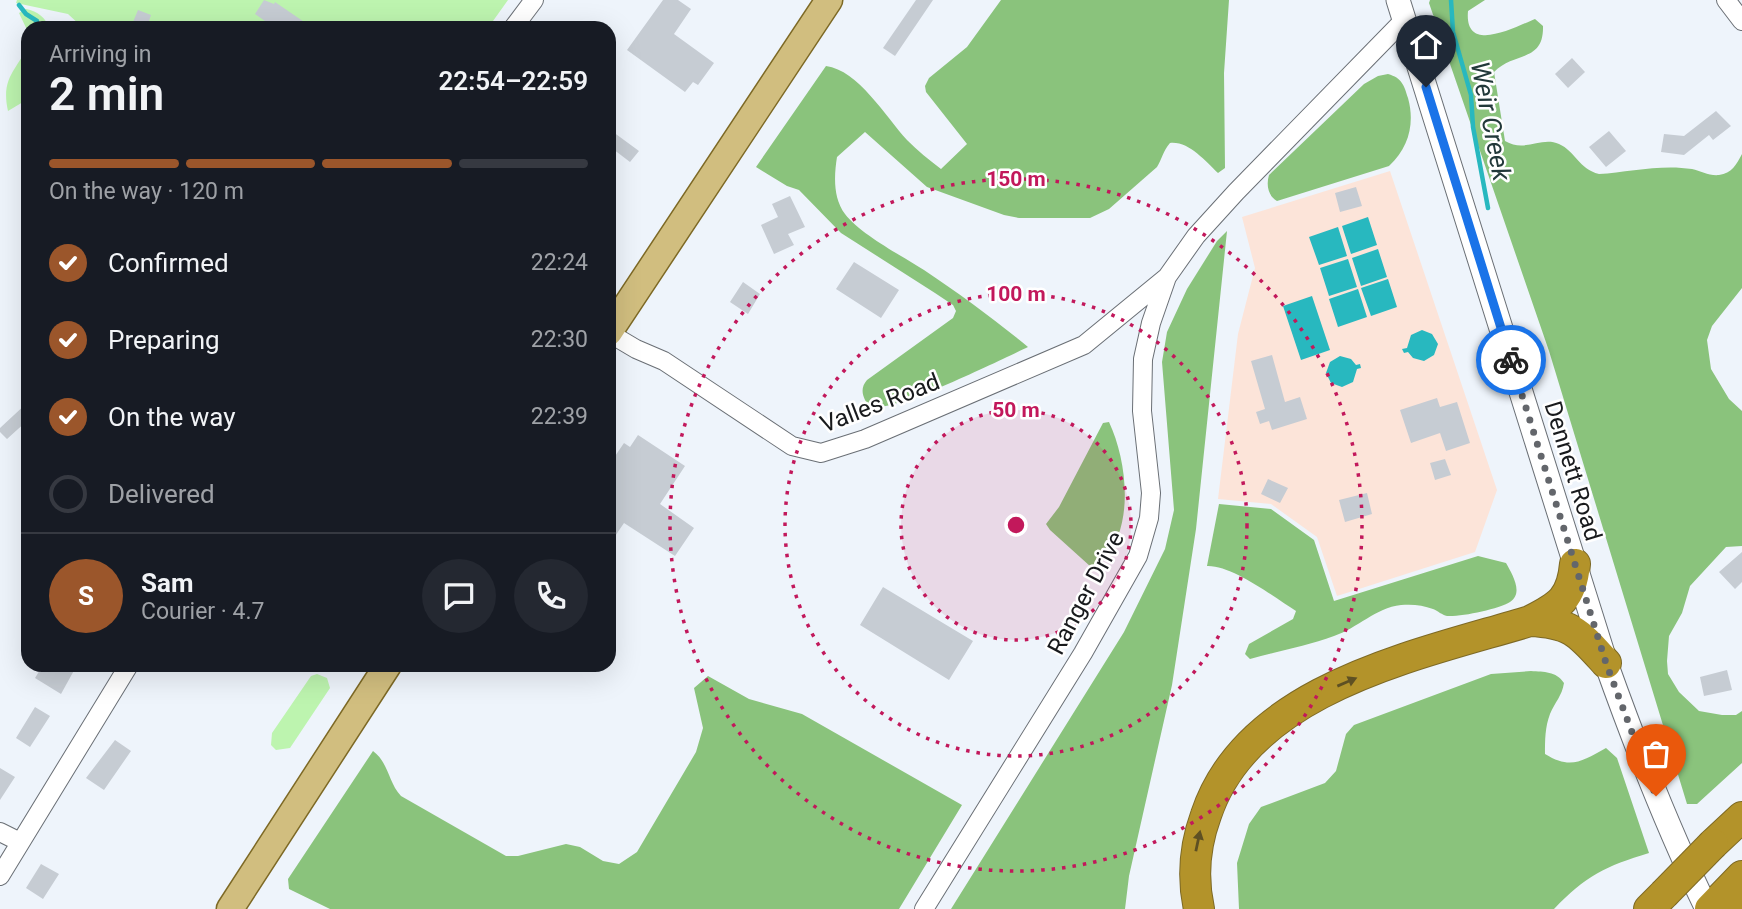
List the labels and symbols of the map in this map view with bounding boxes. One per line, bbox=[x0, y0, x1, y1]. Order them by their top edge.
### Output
pin bbox=[1396, 15, 1456, 87]
water label: Weir Creek bbox=[1465, 59, 1517, 184]
text: 150 m bbox=[986, 167, 1046, 191]
text: 100 m bbox=[986, 282, 1046, 306]
courier bbox=[1476, 325, 1546, 395]
street label: Valles Road bbox=[816, 367, 944, 439]
text: 50 m bbox=[992, 398, 1040, 422]
street label: Dennett Road bbox=[1538, 398, 1608, 544]
centre of rings bbox=[1004, 513, 1028, 537]
street label: Ranger Drive bbox=[1042, 527, 1130, 659]
one-way arrow bbox=[1336, 676, 1357, 687]
pin bbox=[1626, 724, 1686, 796]
one-way arrow bbox=[1193, 830, 1204, 852]

